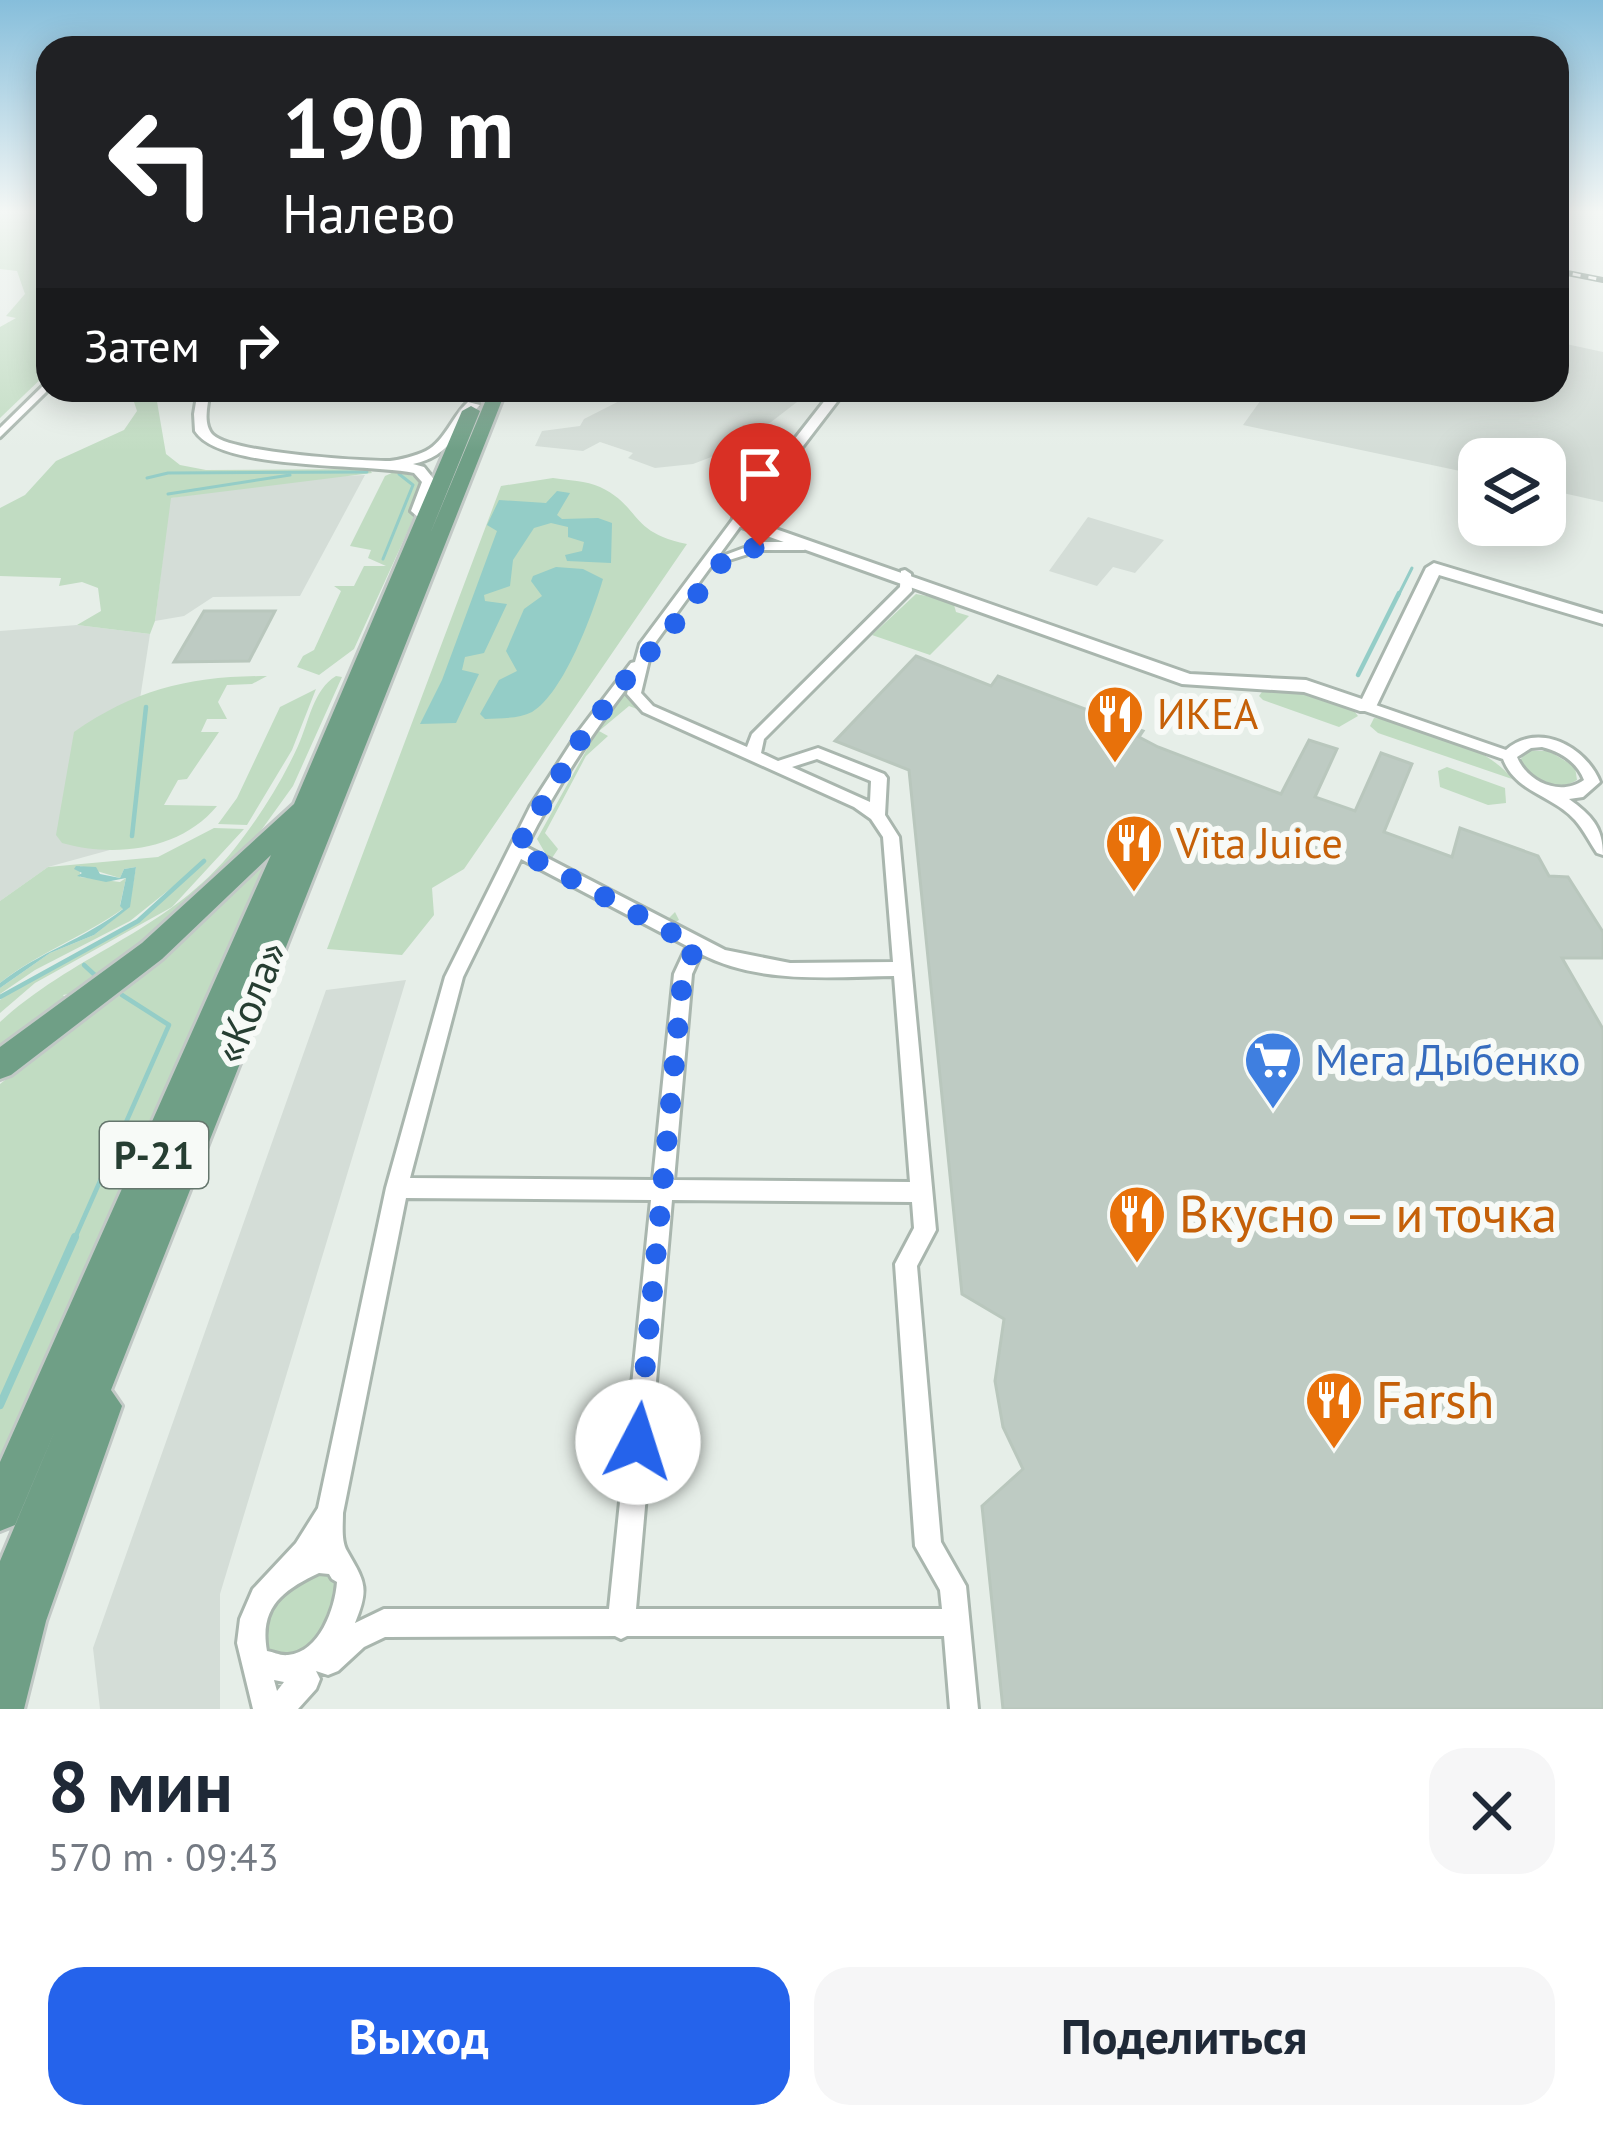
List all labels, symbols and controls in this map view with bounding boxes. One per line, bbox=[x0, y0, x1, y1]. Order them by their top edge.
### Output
text: 190 m bbox=[282, 72, 514, 181]
icon: left bbox=[84, 84, 240, 240]
text: Налево bbox=[282, 178, 456, 248]
icon: right bbox=[224, 312, 290, 378]
text: Затем bbox=[84, 316, 200, 374]
pin bbox=[709, 423, 811, 546]
map controls bbox=[1458, 438, 1566, 546]
button: layers bbox=[1458, 438, 1566, 546]
icon: arrive bbox=[727, 441, 793, 507]
restaurant icon: ИКЕА bbox=[1084, 683, 1146, 765]
place label: ИКЕА bbox=[1157, 686, 1259, 741]
restaurant icon: Vita Juice bbox=[1103, 812, 1165, 894]
place label: Vita Juice bbox=[1175, 815, 1343, 870]
street label: «Кола» bbox=[200, 933, 299, 1071]
supermarket icon: Мега Дыбенко bbox=[1242, 1029, 1304, 1111]
place label: Мега Дыбенко bbox=[1315, 1032, 1580, 1087]
road number: Р-21 bbox=[100, 1122, 208, 1188]
place label: Вкусно — и точка bbox=[1179, 1180, 1557, 1246]
restaurant icon: Вкусно — и точка bbox=[1106, 1183, 1168, 1265]
place label: Farsh bbox=[1376, 1366, 1494, 1432]
restaurant icon: Farsh bbox=[1303, 1369, 1365, 1451]
position arrow bbox=[575, 1379, 701, 1505]
text: 8 мин bbox=[48, 1739, 233, 1832]
button: close bbox=[1429, 1748, 1555, 1874]
text: 570 m · 09:43 bbox=[48, 1831, 279, 1882]
button: Выход bbox=[48, 1967, 790, 2105]
button: Поделиться bbox=[814, 1967, 1555, 2105]

